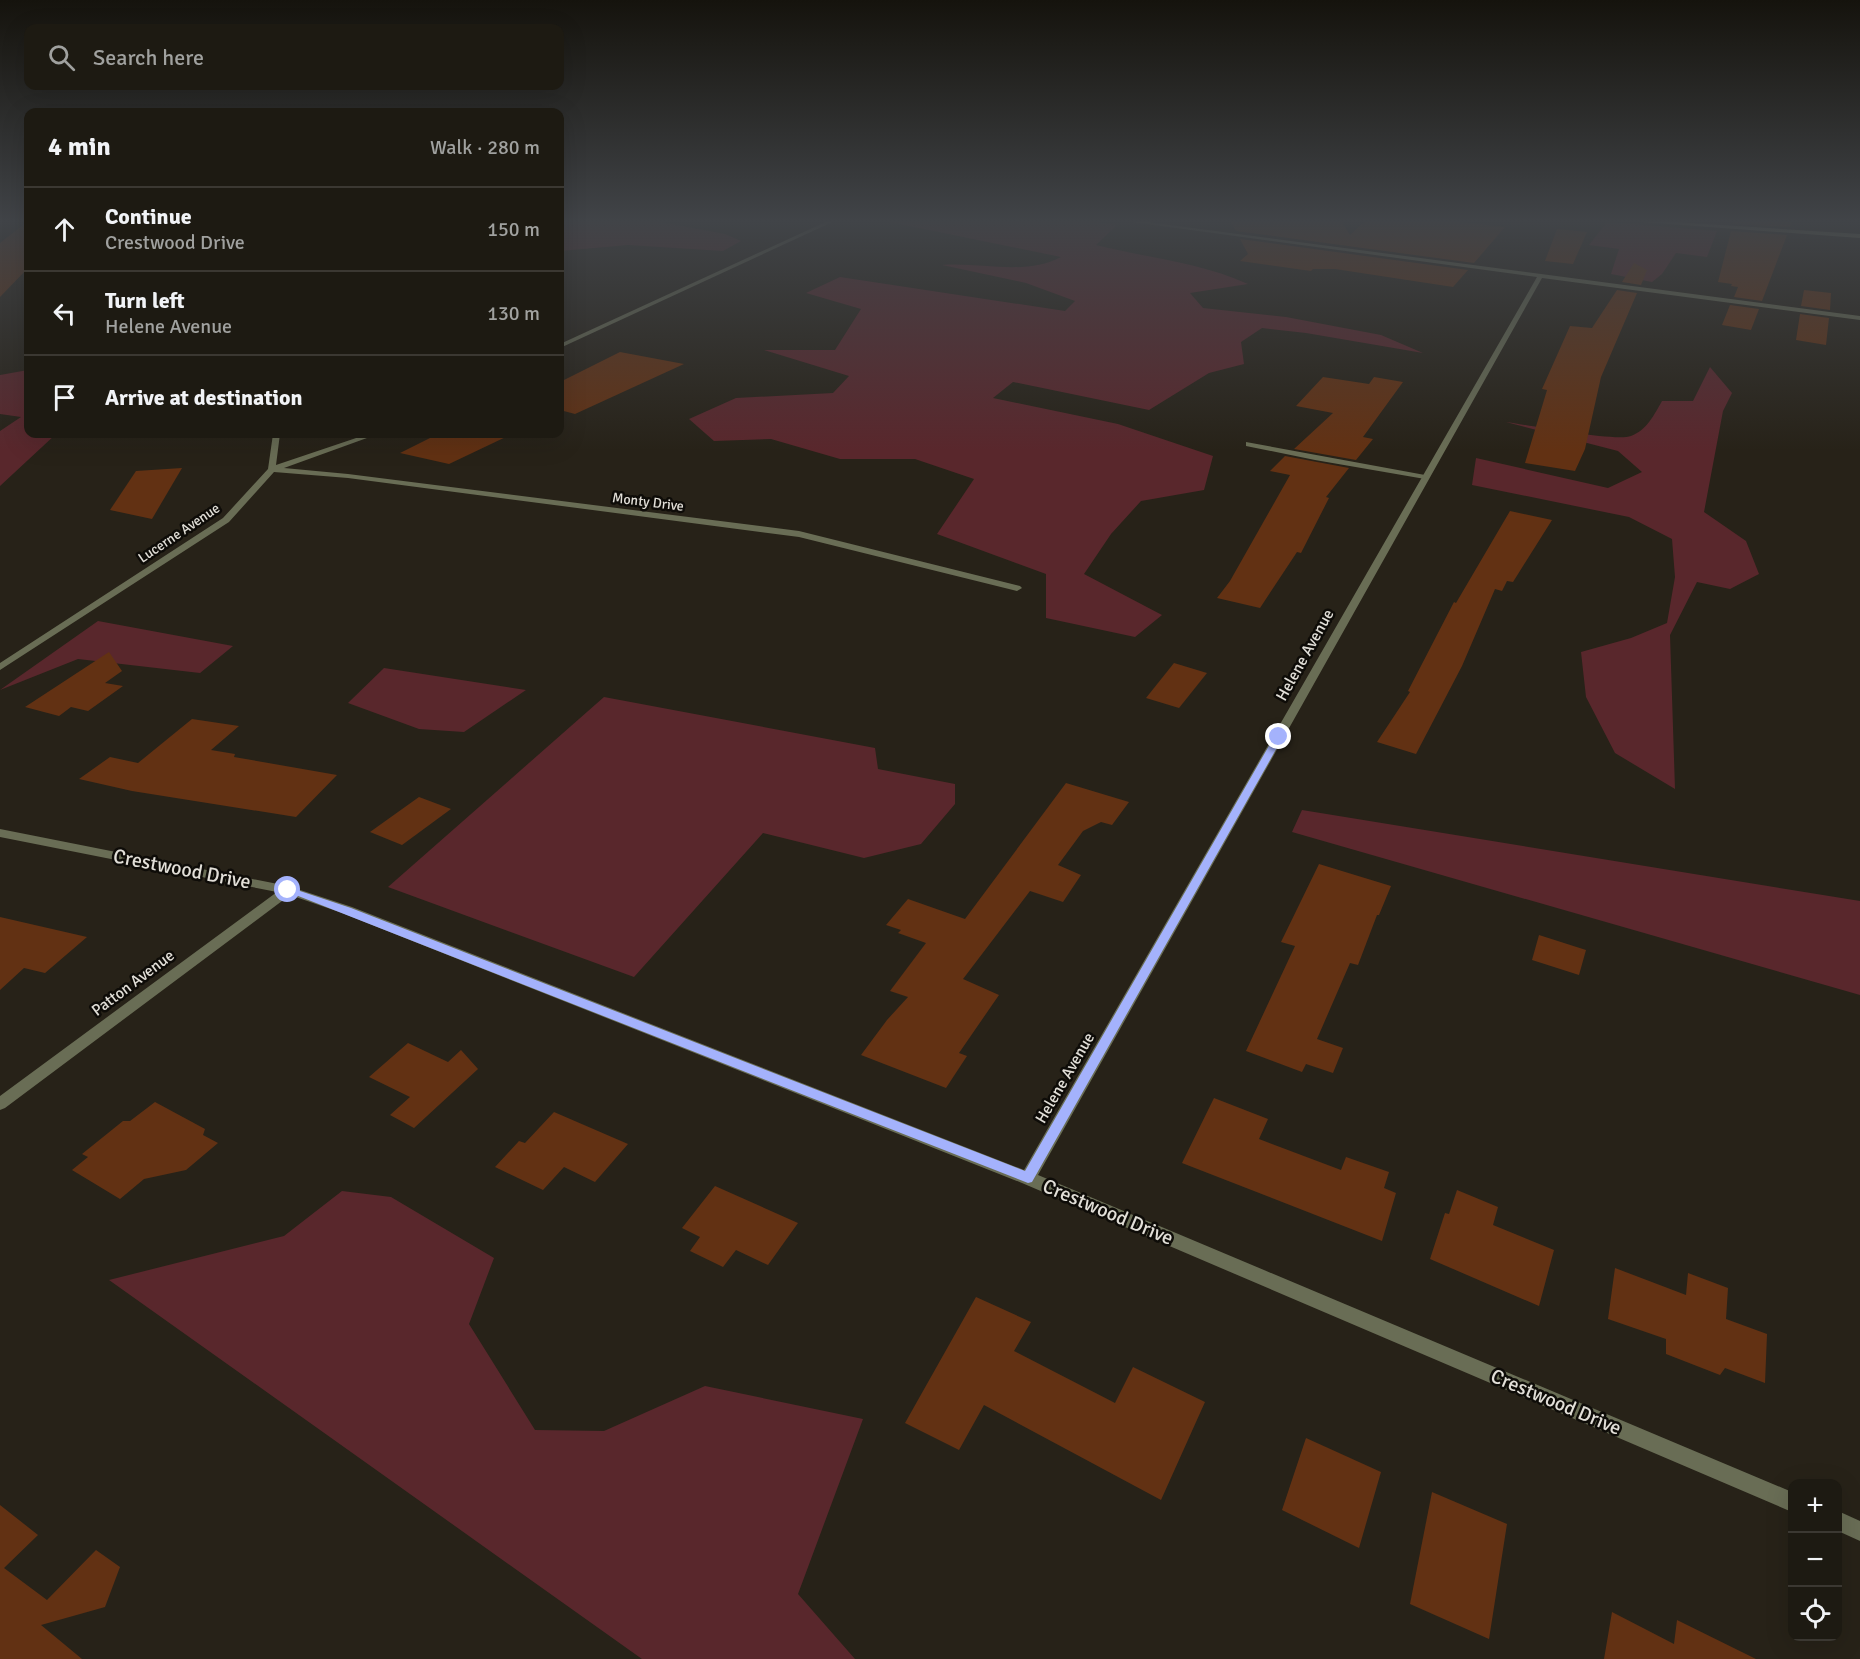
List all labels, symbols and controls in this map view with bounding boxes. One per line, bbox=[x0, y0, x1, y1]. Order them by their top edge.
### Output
search box bbox=[24, 24, 564, 90]
icon: search bbox=[45, 41, 78, 74]
text: Search here bbox=[93, 44, 204, 71]
text: 4 min bbox=[48, 131, 111, 163]
text: Walk · 280 m bbox=[430, 135, 540, 160]
text: Continue bbox=[105, 203, 192, 230]
icon: ahead bbox=[48, 213, 81, 246]
text: 150 m bbox=[487, 217, 540, 242]
text: Crestwood Drive bbox=[105, 230, 245, 255]
text: Turn left bbox=[105, 287, 185, 314]
icon: left bbox=[48, 297, 81, 330]
text: 130 m bbox=[487, 301, 540, 326]
text: Helene Avenue bbox=[105, 314, 232, 339]
icon: arrive bbox=[48, 381, 81, 414]
text: Arrive at destination bbox=[105, 384, 302, 411]
street label: Monty Drive bbox=[611, 489, 685, 515]
street label: Lucerne Avenue bbox=[135, 499, 223, 567]
street label: Helene Avenue bbox=[1272, 606, 1338, 704]
route end bbox=[1265, 723, 1291, 749]
street label: Crestwood Drive bbox=[111, 843, 253, 895]
route start bbox=[274, 876, 300, 902]
street label: Patton Avenue bbox=[88, 945, 178, 1021]
street label: Helene Avenue bbox=[1031, 1029, 1099, 1127]
street label: Crestwood Drive bbox=[1039, 1173, 1177, 1251]
street label: Crestwood Drive bbox=[1487, 1363, 1625, 1441]
map controls bbox=[1788, 1479, 1842, 1641]
button: + bbox=[1788, 1479, 1842, 1533]
button: − bbox=[1788, 1533, 1842, 1587]
button: locate bbox=[1788, 1587, 1842, 1641]

